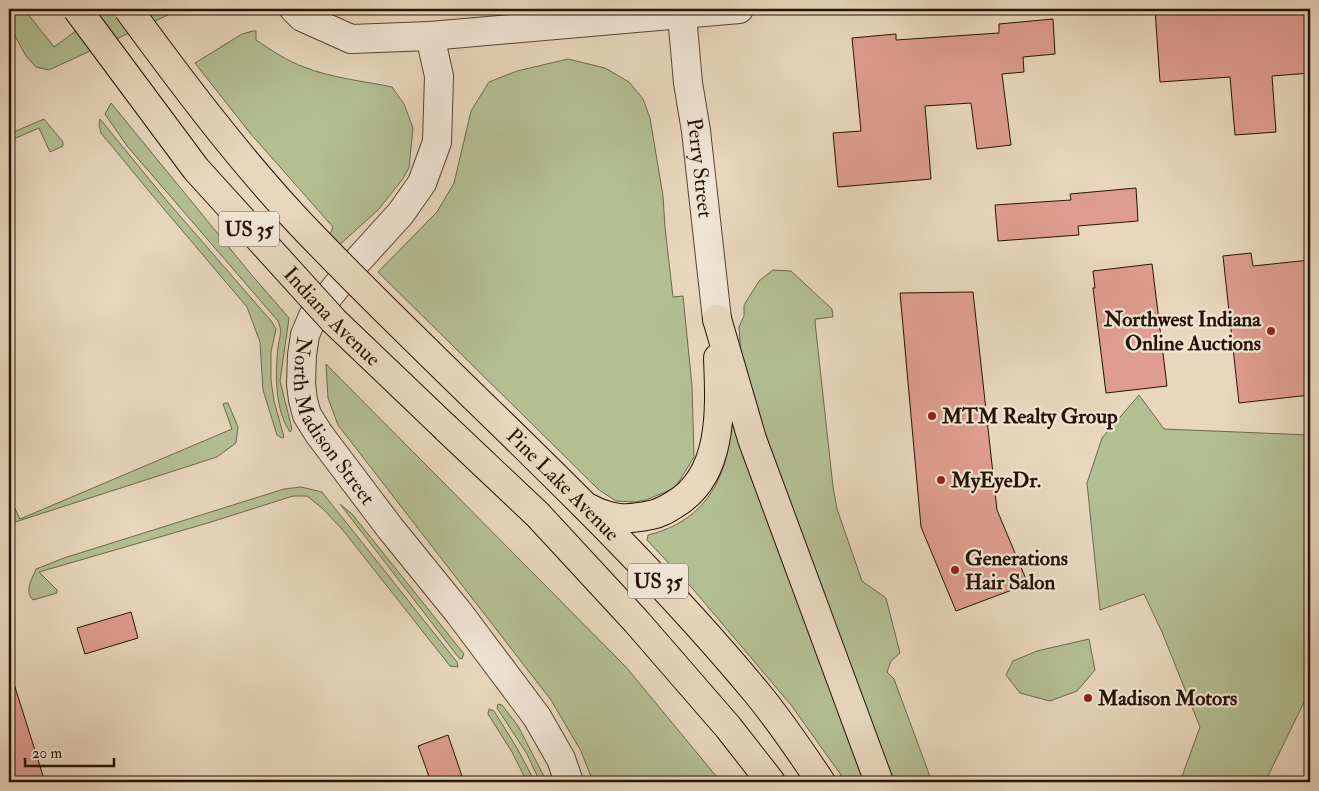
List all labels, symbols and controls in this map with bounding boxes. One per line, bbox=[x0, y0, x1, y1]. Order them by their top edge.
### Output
street label: Perry Street bbox=[680, 116, 719, 220]
road number: US 35 bbox=[219, 212, 279, 246]
street label: Indiana Avenue bbox=[277, 261, 386, 372]
place label: Northwest Indiana Online Auctions bbox=[1103, 306, 1262, 357]
marker: Northwest Indiana Online Auctions bbox=[1265, 325, 1277, 337]
street label: North Madison Street bbox=[287, 335, 381, 511]
place label: MTM Realty Group bbox=[941, 403, 1118, 430]
marker: MTM Realty Group bbox=[926, 410, 938, 422]
street label: Pine Lake Avenue bbox=[500, 423, 625, 547]
place label: MyEyeDr. bbox=[950, 467, 1041, 494]
marker: MyEyeDr. bbox=[935, 474, 947, 486]
place label: Generations Hair Salon bbox=[965, 545, 1068, 596]
road number: US 35 bbox=[628, 564, 688, 598]
marker: Generations Hair Salon bbox=[949, 564, 961, 576]
place label: Madison Motors bbox=[1097, 685, 1237, 712]
marker: Madison Motors bbox=[1082, 692, 1094, 704]
scale bar bbox=[25, 736, 114, 768]
text: 20 m bbox=[32, 744, 62, 763]

